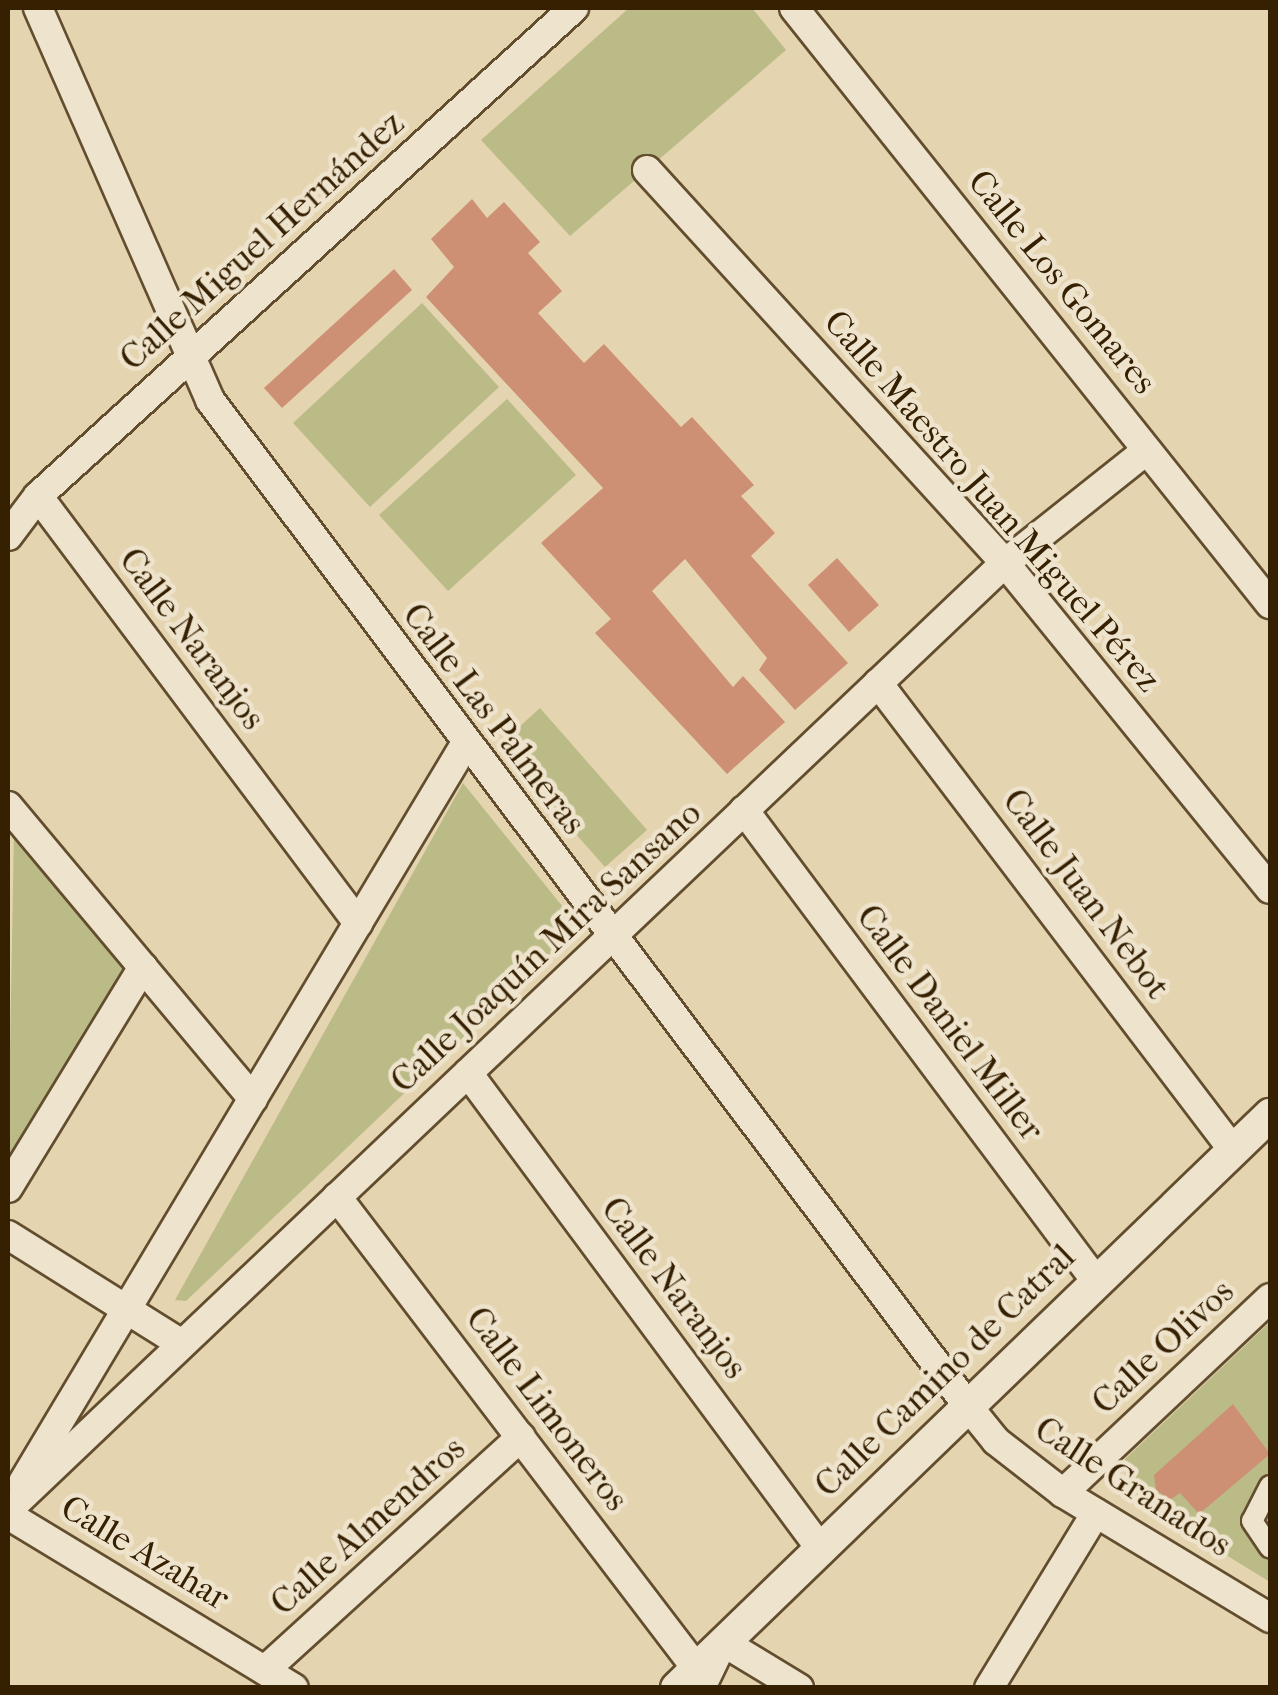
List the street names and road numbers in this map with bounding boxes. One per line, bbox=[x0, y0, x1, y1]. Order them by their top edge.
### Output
street label: Calle Miguel Hernández bbox=[112, 103, 412, 379]
street label: Calle Los Gomares bbox=[959, 162, 1165, 402]
street label: Calle Maestro Juan Miguel Pérez bbox=[815, 302, 1169, 700]
street label: Calle Naranjos bbox=[110, 540, 274, 738]
street label: Calle Las Palmeras bbox=[393, 595, 595, 843]
street label: Calle Juan Nebot bbox=[993, 781, 1179, 1007]
street label: Calle Joaquín Mira Sansano bbox=[382, 792, 710, 1102]
street label: Calle Daniel Miller bbox=[847, 897, 1053, 1149]
street label: Calle Naranjos bbox=[592, 1189, 756, 1387]
street label: Calle Camino de Catral bbox=[806, 1236, 1084, 1506]
street label: Calle Olivos bbox=[1083, 1271, 1243, 1423]
street label: Calle Limoneros bbox=[457, 1299, 637, 1519]
street label: Calle Granados bbox=[1027, 1408, 1239, 1566]
street label: Calle Almendros bbox=[262, 1428, 474, 1624]
street label: Calle Azahar bbox=[53, 1486, 237, 1620]

